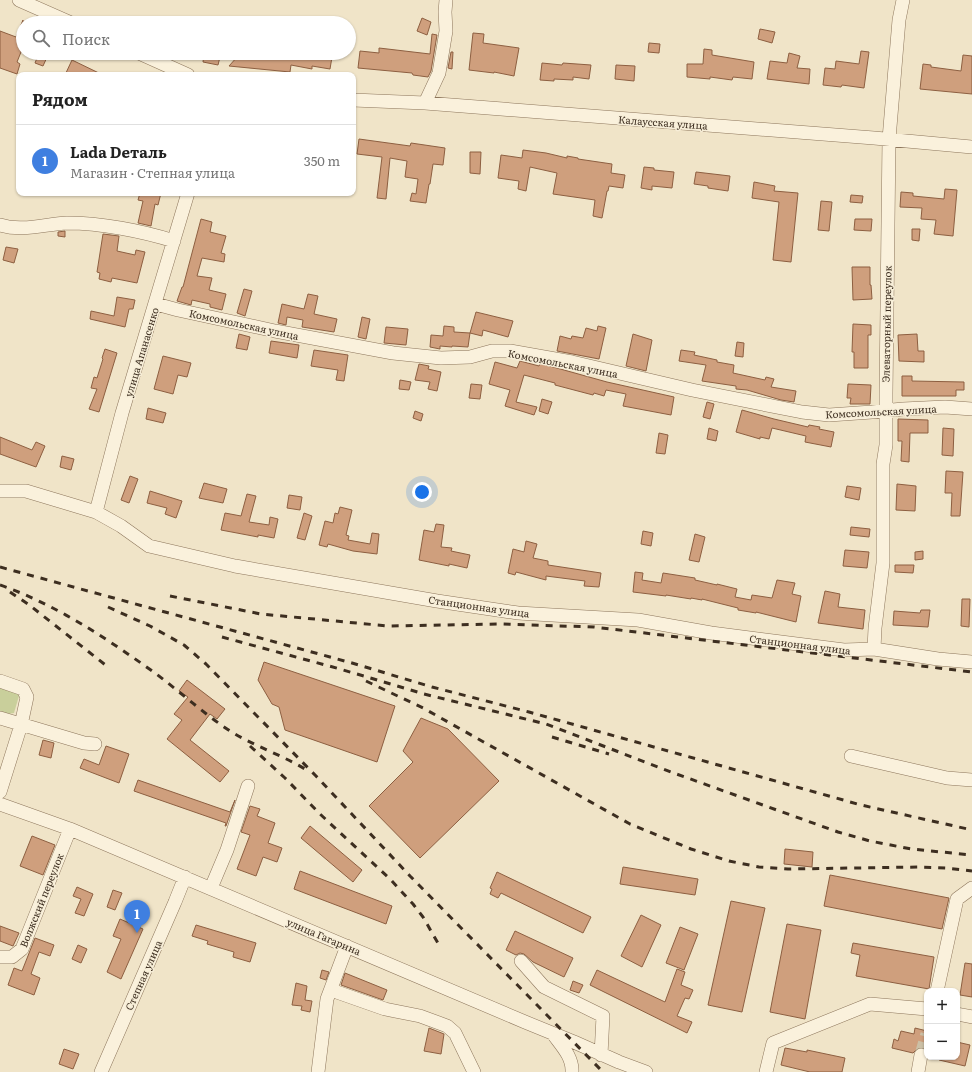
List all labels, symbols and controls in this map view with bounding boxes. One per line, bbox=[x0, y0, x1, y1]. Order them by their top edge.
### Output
search box bbox=[16, 16, 356, 60]
icon: search bbox=[30, 27, 52, 49]
text: Поиск bbox=[62, 27, 110, 50]
text: Рядом bbox=[32, 86, 88, 111]
street label: Калаусская улица bbox=[618, 111, 709, 133]
text: Lada Dеталь bbox=[70, 140, 167, 163]
text: 1 bbox=[42, 151, 48, 170]
text: 350 m bbox=[304, 151, 340, 170]
text: Магазин · Степная улица bbox=[70, 163, 235, 182]
street label: Элеваторный переулок bbox=[877, 265, 895, 383]
street label: улица Апанасенко bbox=[120, 305, 162, 399]
street label: Комсомольская улица bbox=[188, 305, 301, 343]
street label: Комсомольская улица bbox=[507, 345, 620, 381]
street label: Комсомольская улица bbox=[825, 401, 938, 421]
your location bbox=[412, 482, 432, 502]
street label: Станционная улица bbox=[427, 591, 531, 621]
street label: Станционная улица bbox=[749, 630, 852, 658]
street label: Волжский переулок bbox=[15, 851, 67, 949]
pin: 1 bbox=[124, 900, 150, 933]
street label: улица Гагарина bbox=[285, 914, 364, 959]
street label: Степная улица bbox=[121, 937, 165, 1012]
map controls bbox=[924, 988, 960, 1060]
button: + bbox=[924, 988, 960, 1024]
button: − bbox=[924, 1024, 960, 1060]

